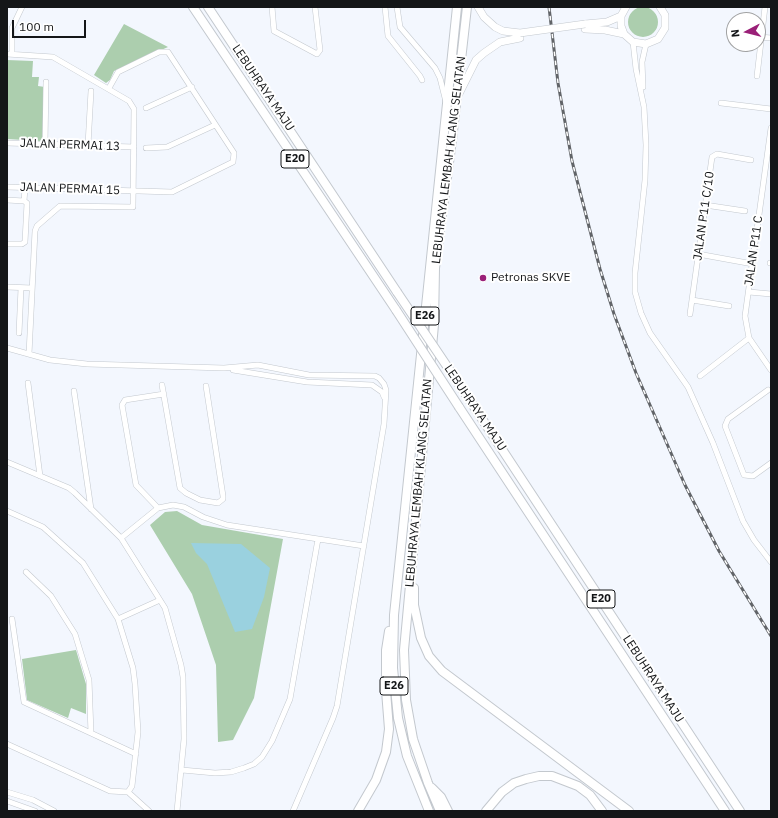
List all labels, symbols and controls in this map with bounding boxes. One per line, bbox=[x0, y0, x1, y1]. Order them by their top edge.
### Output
scale bar bbox=[14, 12, 88, 38]
north arrow bbox=[726, 12, 766, 52]
text: 100 m bbox=[19, 19, 54, 34]
text: N bbox=[728, 29, 743, 38]
street label: LEBUHRAYA MAJU bbox=[229, 42, 297, 134]
street label: LEBUHRAYA LEMBAH KLANG SELATAN bbox=[429, 55, 469, 265]
street label: JALAN PERMAI 13 bbox=[20, 136, 120, 154]
road number: E20 bbox=[281, 150, 309, 168]
street label: JALAN P11 C/10 bbox=[691, 170, 717, 262]
street label: JALAN PERMAI 15 bbox=[20, 180, 120, 198]
street label: JALAN P11 C bbox=[742, 215, 766, 287]
place label: Petronas SKVE bbox=[491, 271, 570, 285]
marker: Petronas SKVE bbox=[478, 273, 488, 283]
road number: E26 bbox=[411, 307, 439, 325]
street label: LEBUHRAYA MAJU bbox=[441, 362, 509, 454]
street label: LEBUHRAYA LEMBAH KLANG SELATAN bbox=[403, 378, 435, 588]
road number: E20 bbox=[587, 590, 615, 608]
street label: LEBUHRAYA MAJU bbox=[619, 633, 687, 725]
road number: E26 bbox=[380, 677, 408, 695]

